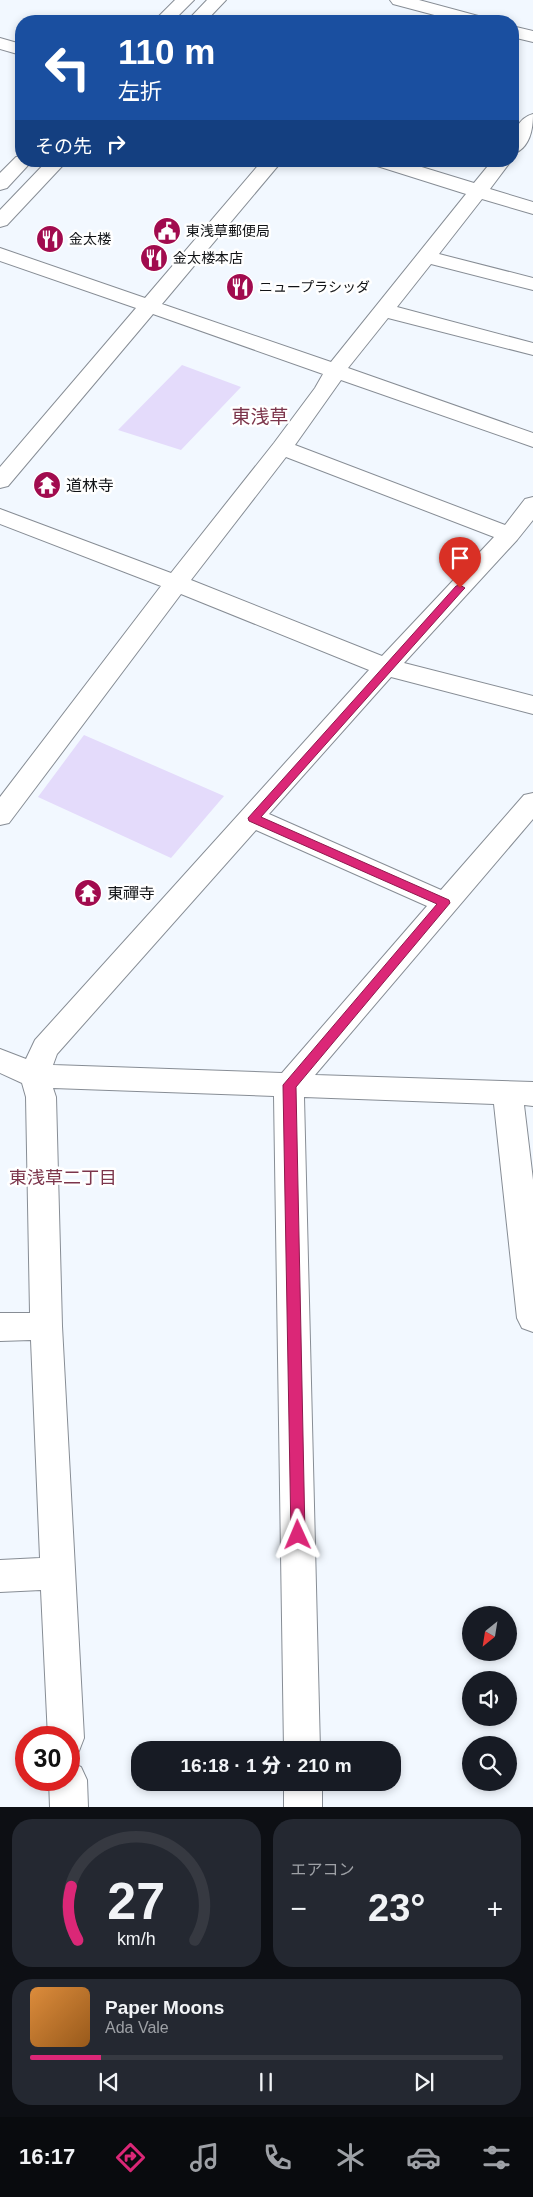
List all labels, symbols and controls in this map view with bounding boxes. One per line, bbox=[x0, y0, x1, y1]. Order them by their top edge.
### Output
text: 110 m bbox=[118, 32, 215, 71]
icon: left bbox=[35, 35, 100, 100]
text: 左折 bbox=[118, 79, 162, 104]
icon: right bbox=[102, 130, 130, 158]
text: その先 bbox=[35, 136, 92, 157]
public building icon: 東浅草郵便局 bbox=[152, 216, 182, 246]
place label: 東浅草郵便局 bbox=[186, 223, 270, 239]
restaurant icon: 金太楼 bbox=[35, 224, 65, 254]
place label: 金太楼 bbox=[69, 231, 112, 247]
restaurant icon: 金太楼本店 bbox=[139, 243, 169, 273]
place label: 金太楼本店 bbox=[173, 250, 243, 266]
restaurant icon: ニュープラシッダ bbox=[225, 272, 255, 302]
place label: ニュープラシッダ bbox=[259, 279, 370, 295]
district label: 東浅草 bbox=[231, 406, 289, 427]
temple icon: 道林寺 bbox=[32, 470, 62, 500]
place label: 道林寺 bbox=[66, 477, 114, 494]
pin bbox=[439, 537, 481, 588]
icon: arrive bbox=[446, 544, 474, 572]
temple icon: 東禪寺 bbox=[73, 878, 103, 908]
place label: 東禪寺 bbox=[107, 885, 155, 902]
district label: 東浅草二丁目 bbox=[9, 1168, 117, 1188]
position arrow bbox=[271, 1508, 323, 1560]
north arrow bbox=[462, 1606, 518, 1661]
map controls bbox=[462, 1606, 517, 1791]
button: sound bbox=[462, 1671, 517, 1726]
speed limit sign: 30 bbox=[15, 1726, 80, 1791]
button: search bbox=[462, 1736, 517, 1791]
text: 16:18 · 1 分 · 210 m bbox=[180, 1755, 352, 1776]
text: エアコン bbox=[291, 1861, 355, 1878]
text: 27 bbox=[107, 1872, 165, 1930]
text: 23° bbox=[368, 1887, 425, 1929]
text: − bbox=[291, 1893, 307, 1924]
text: + bbox=[487, 1893, 503, 1924]
text: km/h bbox=[117, 1929, 156, 1949]
text: Paper Moons bbox=[105, 1997, 224, 2018]
text: Ada Vale bbox=[105, 2019, 169, 2036]
icon: previous bbox=[95, 2068, 123, 2096]
icon: pause bbox=[252, 2068, 280, 2096]
icon: next bbox=[410, 2068, 438, 2096]
icon: directions bbox=[113, 2140, 148, 2175]
icon: music bbox=[187, 2140, 222, 2175]
icon: phone bbox=[260, 2140, 295, 2175]
icon: climate bbox=[333, 2140, 368, 2175]
icon: car bbox=[406, 2140, 441, 2175]
icon: filters bbox=[479, 2140, 514, 2175]
text: 16:17 bbox=[19, 2144, 75, 2169]

